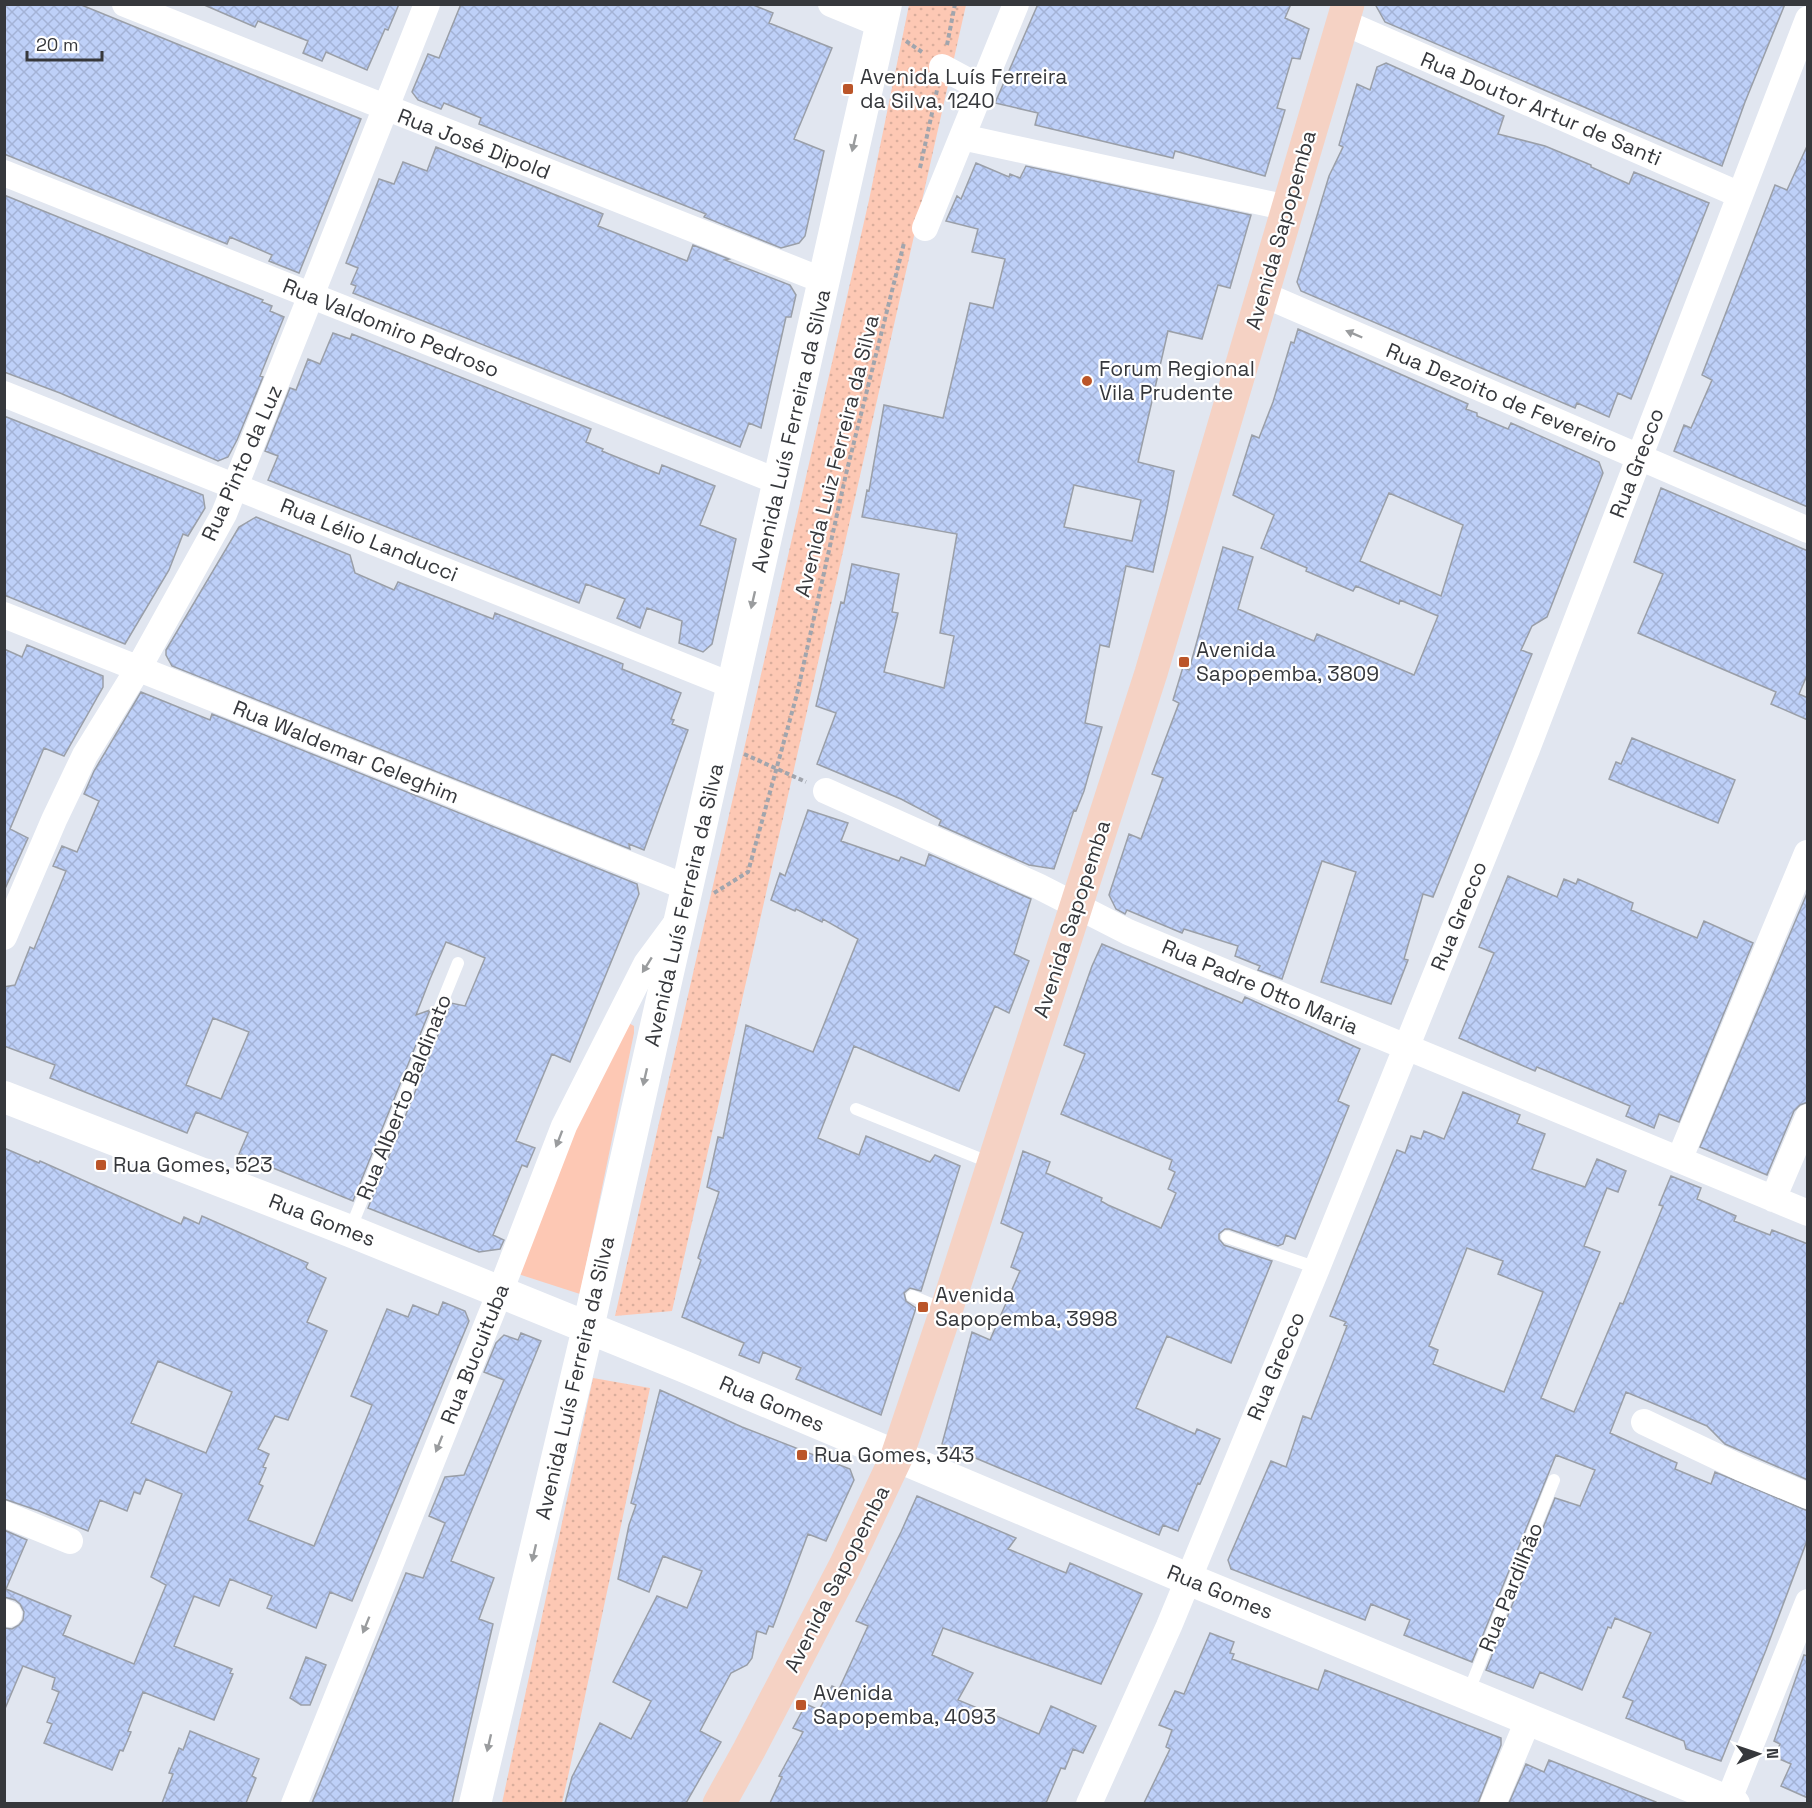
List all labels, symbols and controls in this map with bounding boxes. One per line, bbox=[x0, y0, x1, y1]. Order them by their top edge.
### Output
scale bar bbox=[27, 24, 102, 62]
text: 20 m bbox=[36, 33, 79, 56]
street label: Rua Doutor Artur de Santi bbox=[1417, 45, 1666, 172]
place label: Avenida Luís Ferreira da Silva, 1240 bbox=[860, 63, 1067, 114]
marker: Avenida Luís Ferreira da Silva, 1240 bbox=[841, 82, 855, 96]
street label: Rua José Dipold bbox=[394, 102, 554, 185]
street label: Avenida Sapopemba bbox=[1239, 127, 1322, 333]
one-way arrow bbox=[849, 134, 858, 153]
street label: Rua Valdomiro Pedroso bbox=[279, 272, 503, 383]
street label: Avenida Luís Ferreira da Silva bbox=[745, 287, 836, 575]
street label: Avenida Luiz Ferreira da Silva bbox=[788, 312, 885, 600]
one-way arrow bbox=[1345, 329, 1363, 339]
street label: Rua Dezoito de Fevereiro bbox=[1382, 336, 1622, 459]
place label: Forum Regional Vila Prudente bbox=[1099, 355, 1255, 406]
marker: Forum Regional Vila Prudente bbox=[1080, 374, 1094, 388]
street label: Rua Pinto da Luz bbox=[195, 381, 288, 545]
street label: Rua Grecco bbox=[1603, 404, 1670, 522]
street label: Rua Lélio Landucci bbox=[276, 492, 462, 587]
one-way arrow bbox=[747, 591, 757, 609]
place label: Avenida Sapopemba, 3809 bbox=[1196, 636, 1379, 687]
marker: Avenida Sapopemba, 3809 bbox=[1177, 655, 1191, 669]
street label: Rua Waldemar Celeghim bbox=[229, 694, 463, 809]
street label: Avenida Luís Ferreira da Silva bbox=[638, 761, 729, 1049]
street label: Avenida Sapopemba bbox=[1027, 817, 1116, 1021]
street label: Rua Grecco bbox=[1424, 857, 1493, 974]
street label: Rua Padre Otto Maria bbox=[1158, 933, 1363, 1040]
one-way arrow bbox=[641, 957, 652, 973]
street label: Rua Alberto Baldinato bbox=[350, 990, 457, 1204]
one-way arrow bbox=[639, 1068, 649, 1086]
one-way arrow bbox=[554, 1130, 564, 1148]
place label: Rua Gomes, 523 bbox=[113, 1151, 273, 1178]
marker: Rua Gomes, 523 bbox=[94, 1158, 108, 1172]
street label: Rua Gomes bbox=[265, 1187, 379, 1252]
street label: Avenida Luís Ferreira da Silva bbox=[529, 1234, 620, 1522]
street label: Rua Bucuituba bbox=[434, 1280, 515, 1428]
place label: Avenida Sapopemba, 3998 bbox=[935, 1281, 1118, 1332]
marker: Avenida Sapopemba, 3998 bbox=[916, 1300, 930, 1314]
street label: Rua Grecco bbox=[1241, 1307, 1311, 1424]
street label: Rua Gomes bbox=[715, 1369, 829, 1438]
one-way arrow bbox=[434, 1435, 444, 1453]
place label: Rua Gomes, 343 bbox=[814, 1441, 974, 1468]
marker: Rua Gomes, 343 bbox=[795, 1448, 809, 1462]
street label: Avenida Sapopemba bbox=[778, 1481, 895, 1677]
street label: Rua Pardilhão bbox=[1472, 1518, 1549, 1655]
one-way arrow bbox=[529, 1544, 539, 1562]
street label: Rua Gomes bbox=[1163, 1558, 1277, 1625]
one-way arrow bbox=[361, 1616, 371, 1634]
place label: Avenida Sapopemba, 4093 bbox=[813, 1679, 996, 1730]
marker: Avenida Sapopemba, 4093 bbox=[794, 1698, 808, 1712]
north arrow bbox=[1728, 1724, 1788, 1784]
one-way arrow bbox=[484, 1734, 494, 1752]
text: N bbox=[1762, 1748, 1783, 1759]

